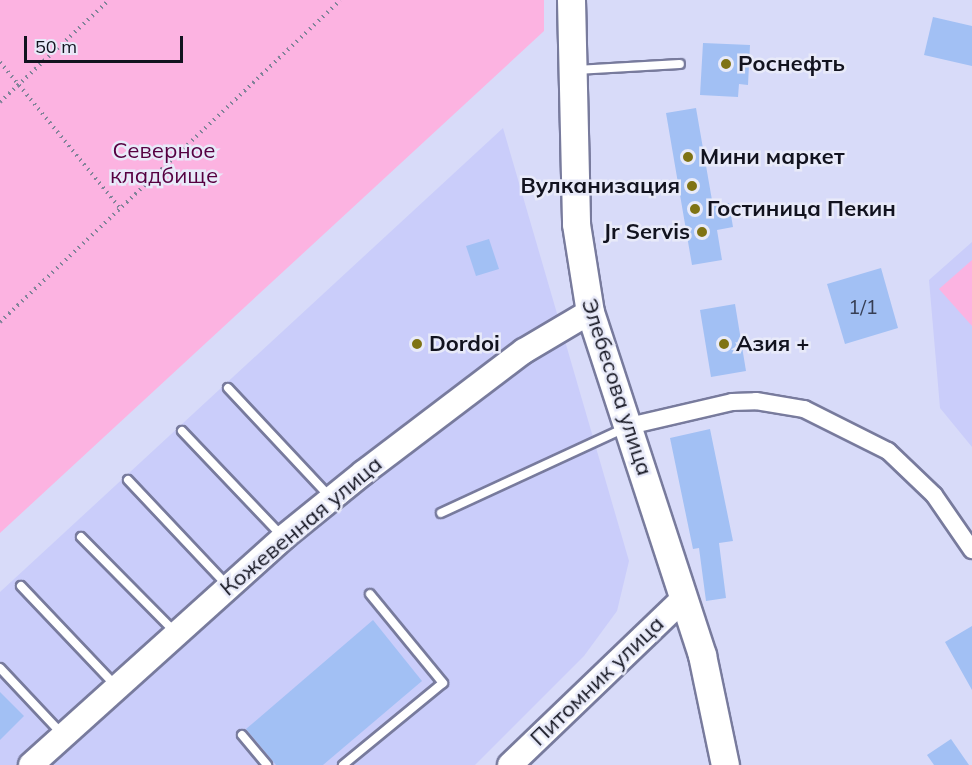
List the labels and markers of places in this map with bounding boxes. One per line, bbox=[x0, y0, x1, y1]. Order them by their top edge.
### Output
place label: Роснефть bbox=[738, 51, 845, 77]
marker: Роснефть bbox=[719, 57, 733, 71]
place label: Мини маркет bbox=[700, 144, 845, 170]
marker: Мини маркет bbox=[681, 150, 695, 164]
place label: Вулканизация bbox=[521, 173, 680, 199]
marker: Вулканизация bbox=[685, 179, 699, 193]
place label: Гостиница Пекин bbox=[707, 196, 896, 222]
marker: Гостиница Пекин bbox=[688, 202, 702, 216]
place label: Jr Servis bbox=[603, 219, 690, 245]
marker: Jr Servis bbox=[695, 225, 709, 239]
place label: Dordoi bbox=[429, 331, 500, 357]
place label: Азия + bbox=[736, 331, 809, 357]
marker: Dordoi bbox=[410, 337, 424, 351]
marker: Азия + bbox=[717, 337, 731, 351]

